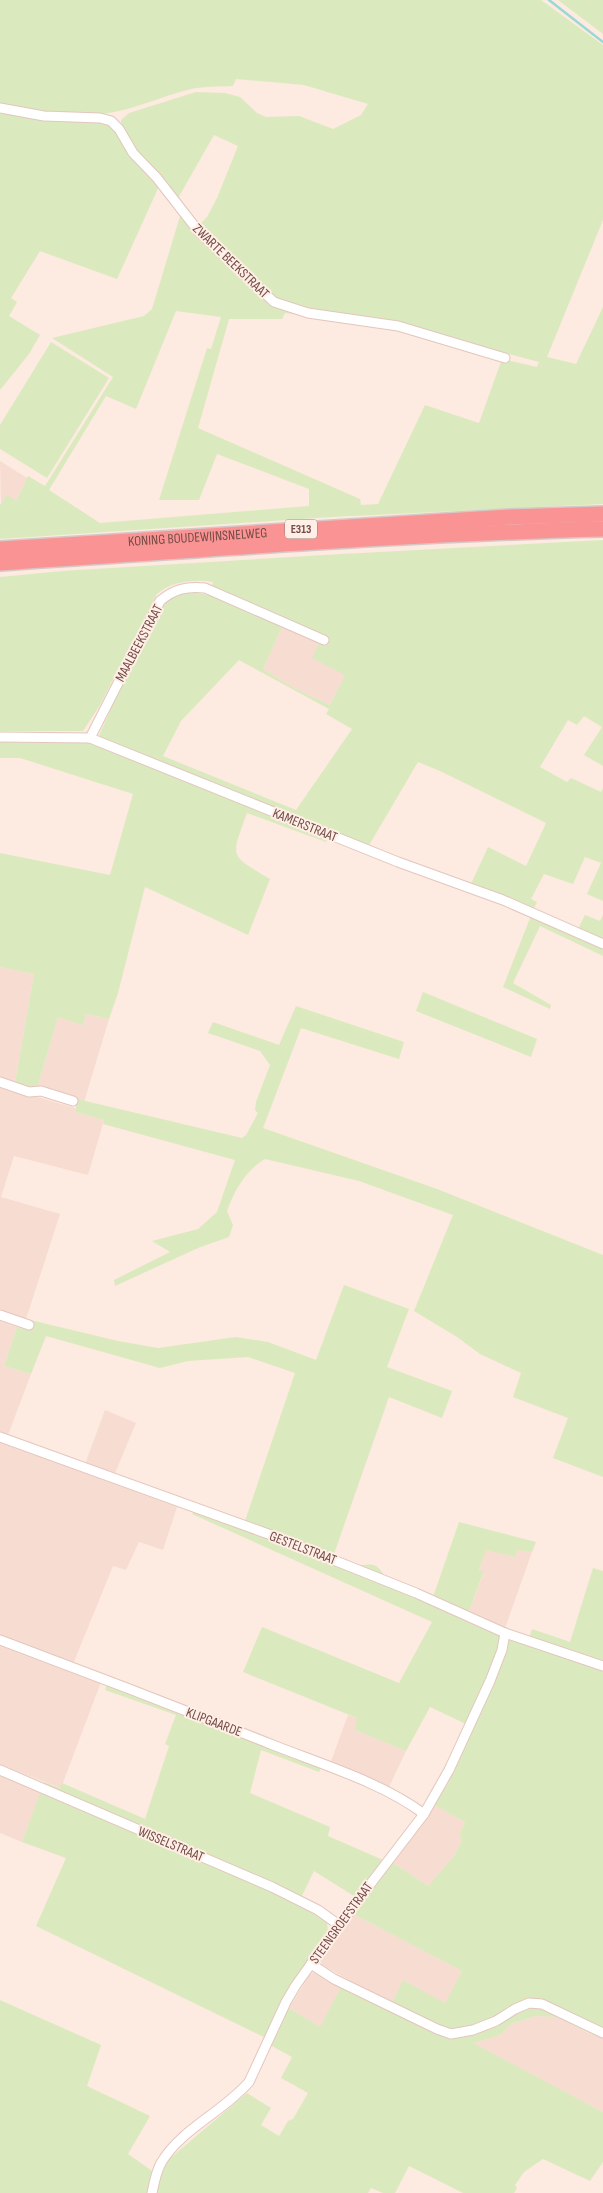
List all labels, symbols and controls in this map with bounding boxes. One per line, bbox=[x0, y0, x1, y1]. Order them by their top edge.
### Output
street label: ZWARTE BEEKSTRAAT bbox=[189, 220, 273, 302]
road number: E313 bbox=[285, 520, 317, 538]
street label: KONING BOUDEWIJNSNELWEG bbox=[127, 524, 268, 549]
street label: MAALBEEKSTRAAT bbox=[112, 601, 167, 685]
street label: KAMERSTRAAT bbox=[270, 804, 340, 846]
street label: GESTELSTRAAT bbox=[267, 1527, 339, 1569]
street label: KLIPGAARDE bbox=[184, 1704, 245, 1741]
street label: WISSELSTRAAT bbox=[136, 1823, 207, 1866]
street label: STEENGROEFSTRAAT bbox=[306, 1879, 377, 1967]

